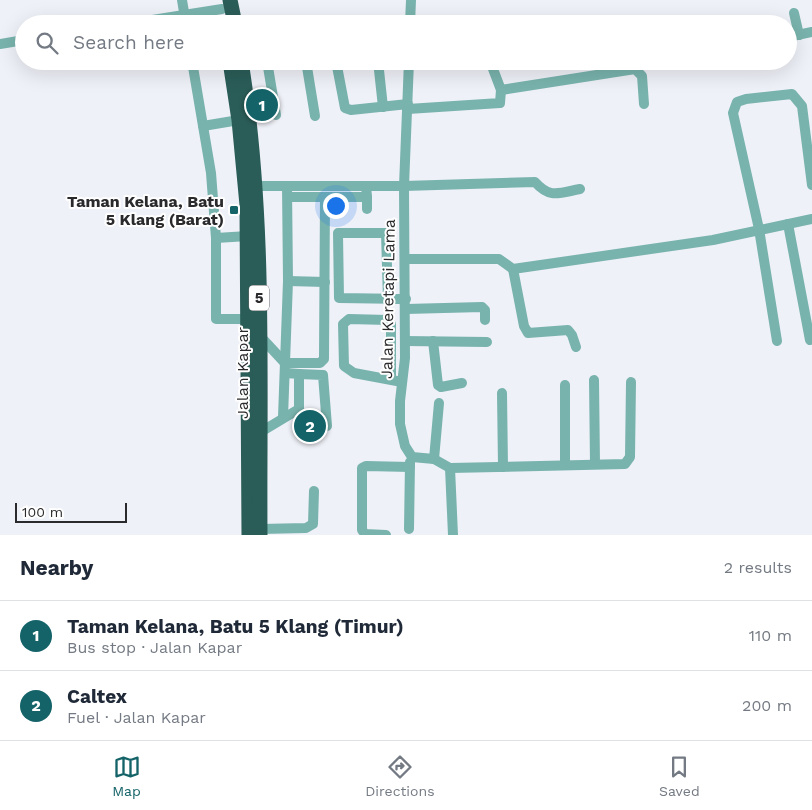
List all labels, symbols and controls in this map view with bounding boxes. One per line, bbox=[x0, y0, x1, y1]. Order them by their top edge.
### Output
search box bbox=[15, 15, 797, 70]
icon: search bbox=[33, 29, 61, 57]
text: Search here bbox=[73, 31, 184, 54]
pin: 1 bbox=[246, 86, 278, 124]
place label: Taman Kelana, Batu 5 Klang (Barat) bbox=[67, 192, 224, 229]
your location bbox=[323, 193, 349, 219]
marker: Taman Kelana, Batu 5 Klang (Barat) bbox=[228, 204, 240, 216]
street label: Jalan Keretapi Lama bbox=[377, 219, 399, 379]
road number: 5 bbox=[249, 286, 269, 310]
street label: Jalan Kapar bbox=[233, 326, 252, 419]
pin: 2 bbox=[294, 407, 326, 445]
scale bar bbox=[15, 500, 128, 523]
text: 100 m bbox=[22, 504, 63, 520]
text: Nearby bbox=[20, 555, 93, 580]
text: 2 results bbox=[724, 558, 792, 577]
text: Taman Kelana, Batu 5 Klang (Timur) bbox=[67, 615, 404, 638]
text: 1 bbox=[33, 626, 39, 645]
text: 110 m bbox=[749, 626, 792, 645]
text: Bus stop · Jalan Kapar bbox=[67, 638, 242, 657]
text: Caltex bbox=[67, 685, 127, 708]
text: 2 bbox=[31, 696, 41, 715]
text: 200 m bbox=[742, 696, 792, 715]
text: Fuel · Jalan Kapar bbox=[67, 708, 206, 727]
tab: Map bbox=[112, 753, 141, 799]
tab: Directions bbox=[365, 753, 435, 799]
tab: Saved bbox=[659, 753, 700, 799]

